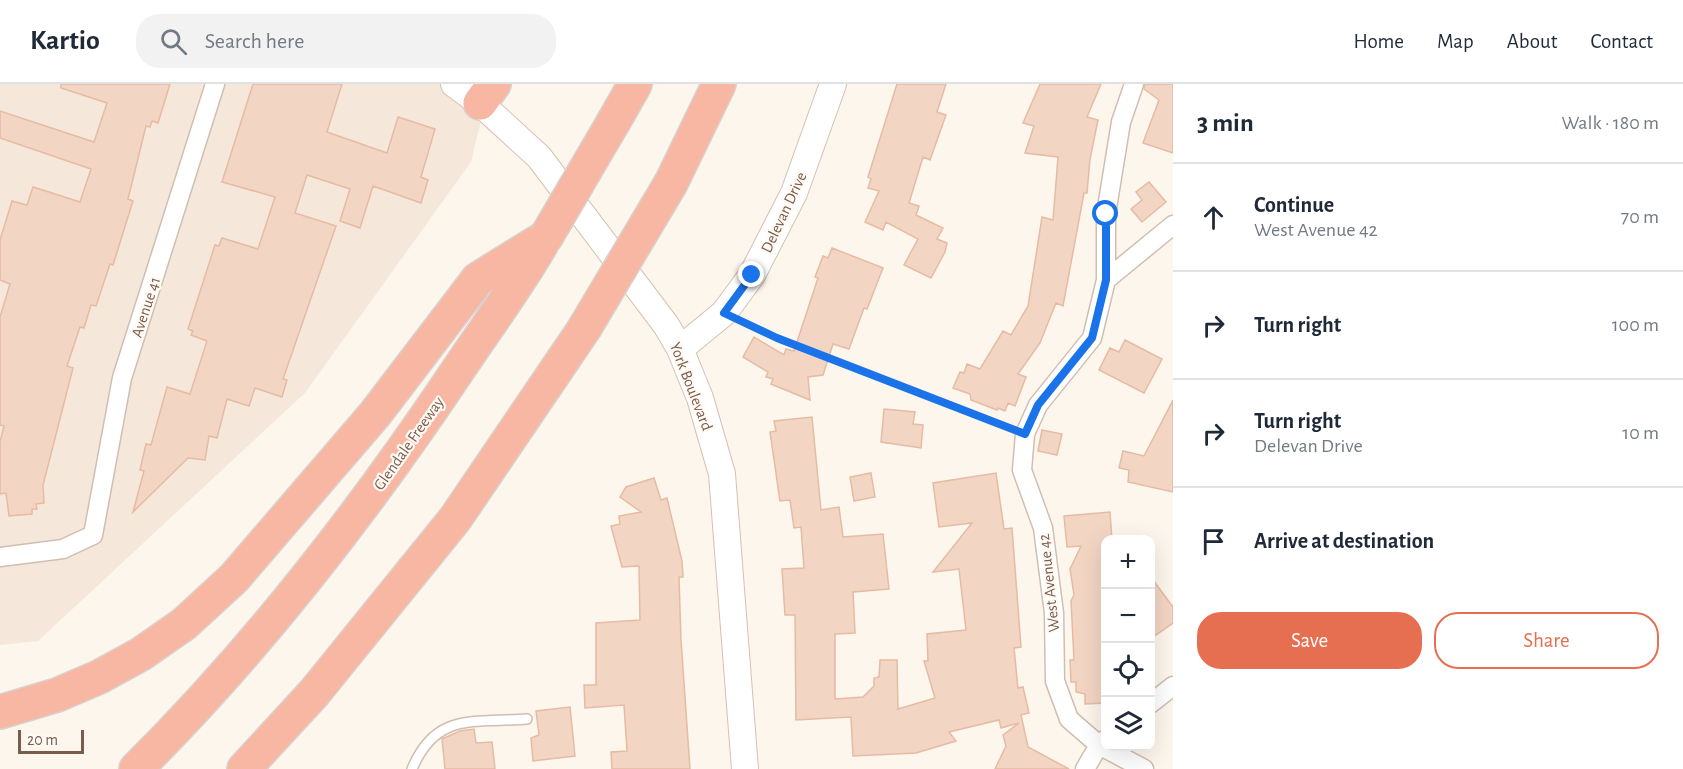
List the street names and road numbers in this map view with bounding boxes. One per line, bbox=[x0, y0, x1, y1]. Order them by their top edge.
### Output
street label: Delevan Drive bbox=[758, 170, 810, 255]
street label: Avenue 41 bbox=[129, 275, 163, 339]
street label: York Boulevard bbox=[667, 340, 715, 433]
street label: Glendale Freeway bbox=[371, 394, 448, 494]
street label: West Avenue 42 bbox=[1036, 533, 1062, 633]

